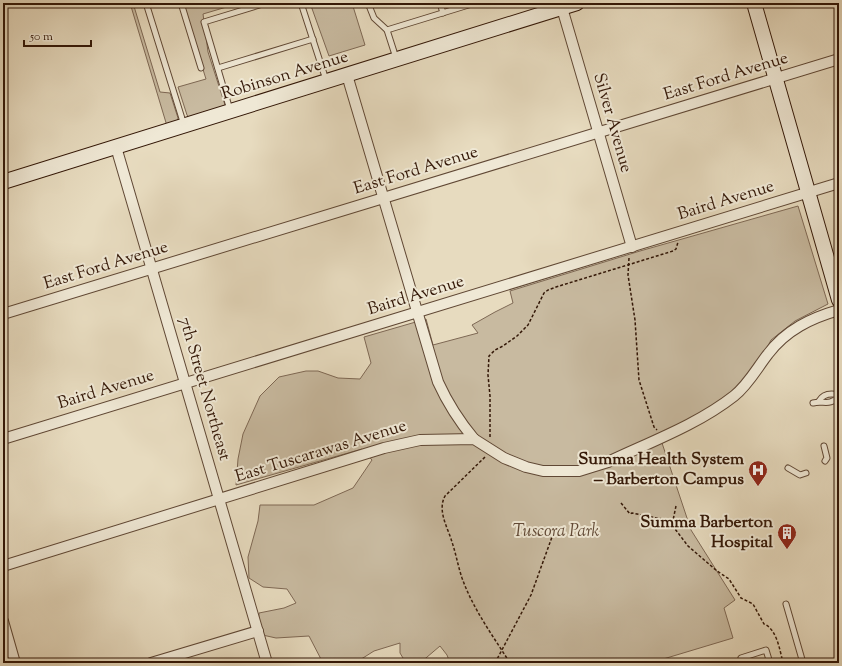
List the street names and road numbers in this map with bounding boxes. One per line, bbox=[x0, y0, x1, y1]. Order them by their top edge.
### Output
street label: Robinson Avenue bbox=[219, 45, 351, 107]
street label: East Ford Avenue bbox=[661, 47, 791, 107]
street label: Silver Avenue bbox=[586, 70, 638, 176]
street label: East Ford Avenue bbox=[351, 141, 481, 201]
street label: Baird Avenue bbox=[675, 175, 777, 227]
street label: East Ford Avenue bbox=[41, 236, 171, 296]
street label: Baird Avenue bbox=[365, 270, 467, 322]
street label: 7th Street Northeast bbox=[172, 314, 236, 464]
street label: Baird Avenue bbox=[55, 364, 157, 416]
street label: East Tuscarawas Avenue bbox=[232, 414, 410, 490]

